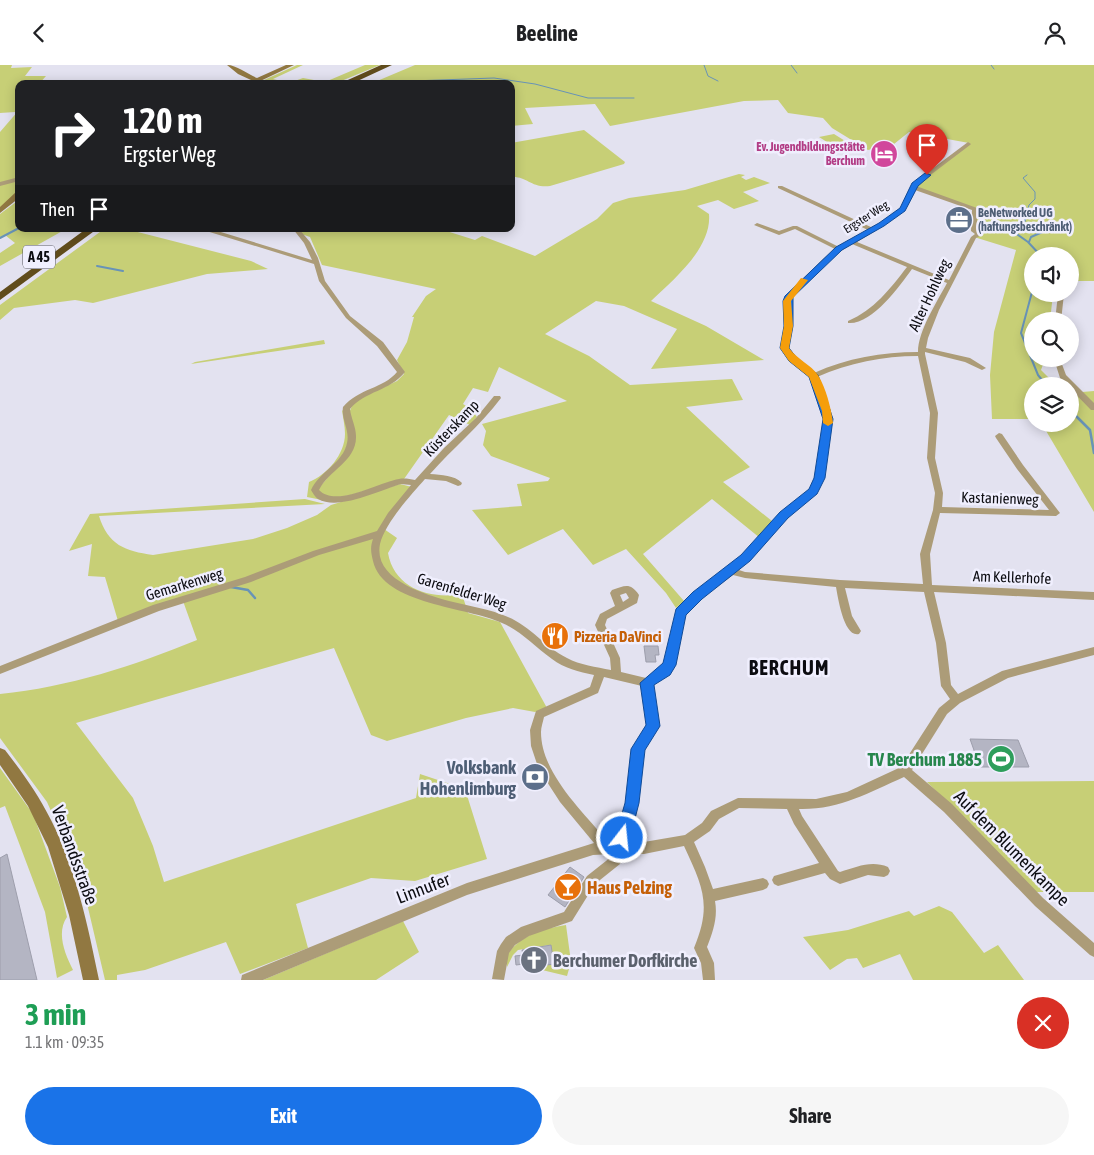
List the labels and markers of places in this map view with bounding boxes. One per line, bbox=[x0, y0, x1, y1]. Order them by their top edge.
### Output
pin bbox=[906, 124, 948, 175]
hotel icon: Ev. Jugendbildungsstätte Berchum bbox=[869, 139, 899, 169]
place label: Ev. Jugendbildungsstätte Berchum bbox=[756, 140, 866, 168]
office icon: BeNetworked UG (haftungsbeschränkt) bbox=[944, 205, 974, 235]
place label: BeNetworked UG (haftungsbeschränkt) bbox=[978, 206, 1072, 234]
restaurant icon: Pizzeria DaVinci bbox=[540, 621, 570, 651]
place label: Pizzeria DaVinci bbox=[574, 628, 661, 645]
sports icon: TV Berchum 1885 bbox=[986, 744, 1016, 774]
place label: TV Berchum 1885 bbox=[867, 749, 982, 770]
place label: Volksbank Hohenlimburg bbox=[420, 757, 517, 799]
bank icon: Volksbank Hohenlimburg bbox=[520, 762, 550, 792]
bar icon: Haus Pelzing bbox=[553, 872, 583, 902]
place label: Haus Pelzing bbox=[587, 877, 672, 898]
church icon: Berchumer Dorfkirche bbox=[519, 945, 549, 975]
place label: Berchumer Dorfkirche bbox=[553, 950, 698, 971]

